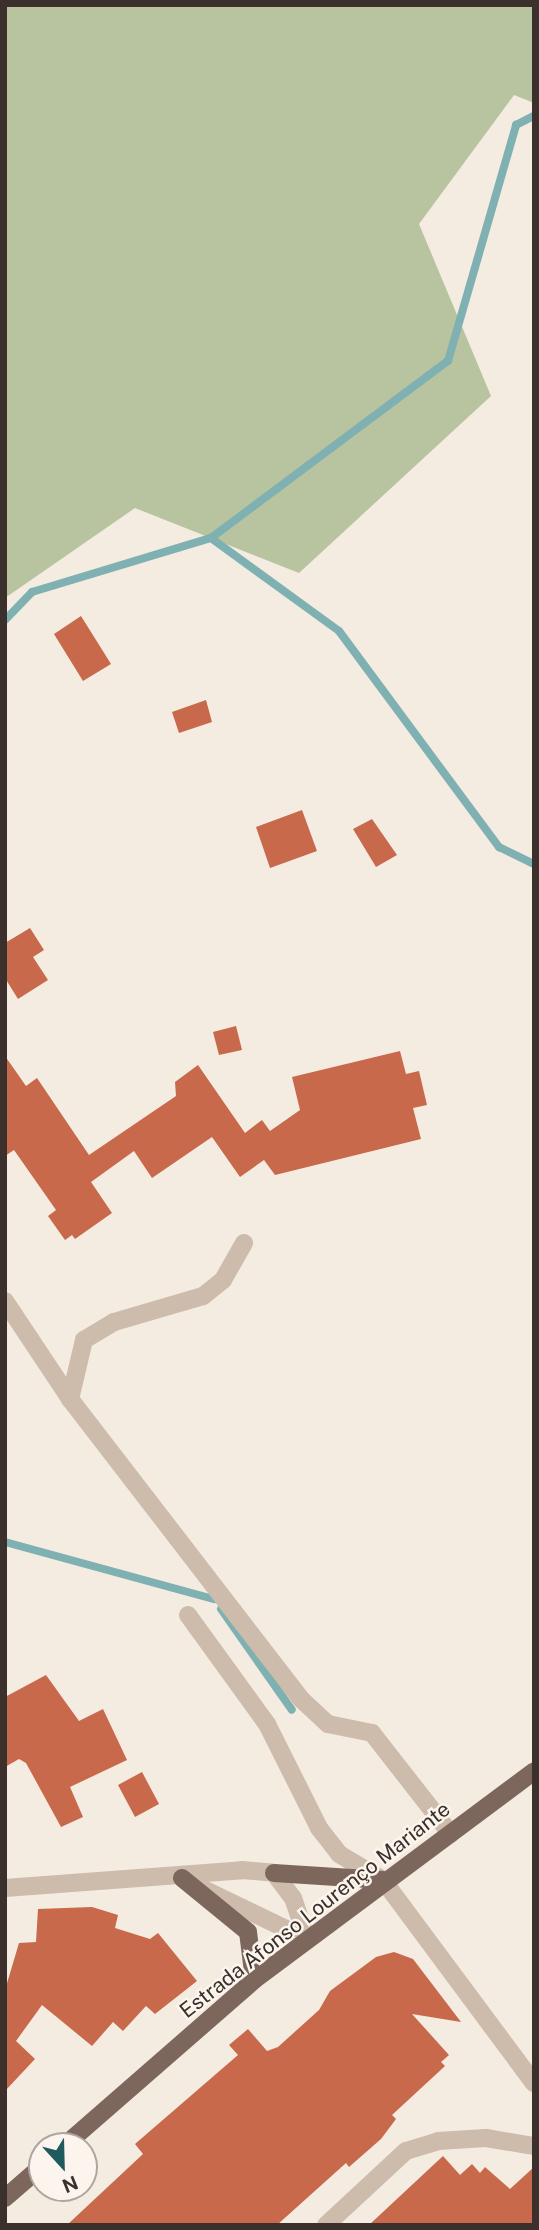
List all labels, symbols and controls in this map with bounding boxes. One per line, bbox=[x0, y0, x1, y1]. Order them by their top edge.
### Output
street label: Estrada Afonso Lourenço Mariante bbox=[175, 1796, 455, 2024]
north arrow bbox=[28, 2132, 98, 2202]
text: N bbox=[59, 2172, 81, 2198]

